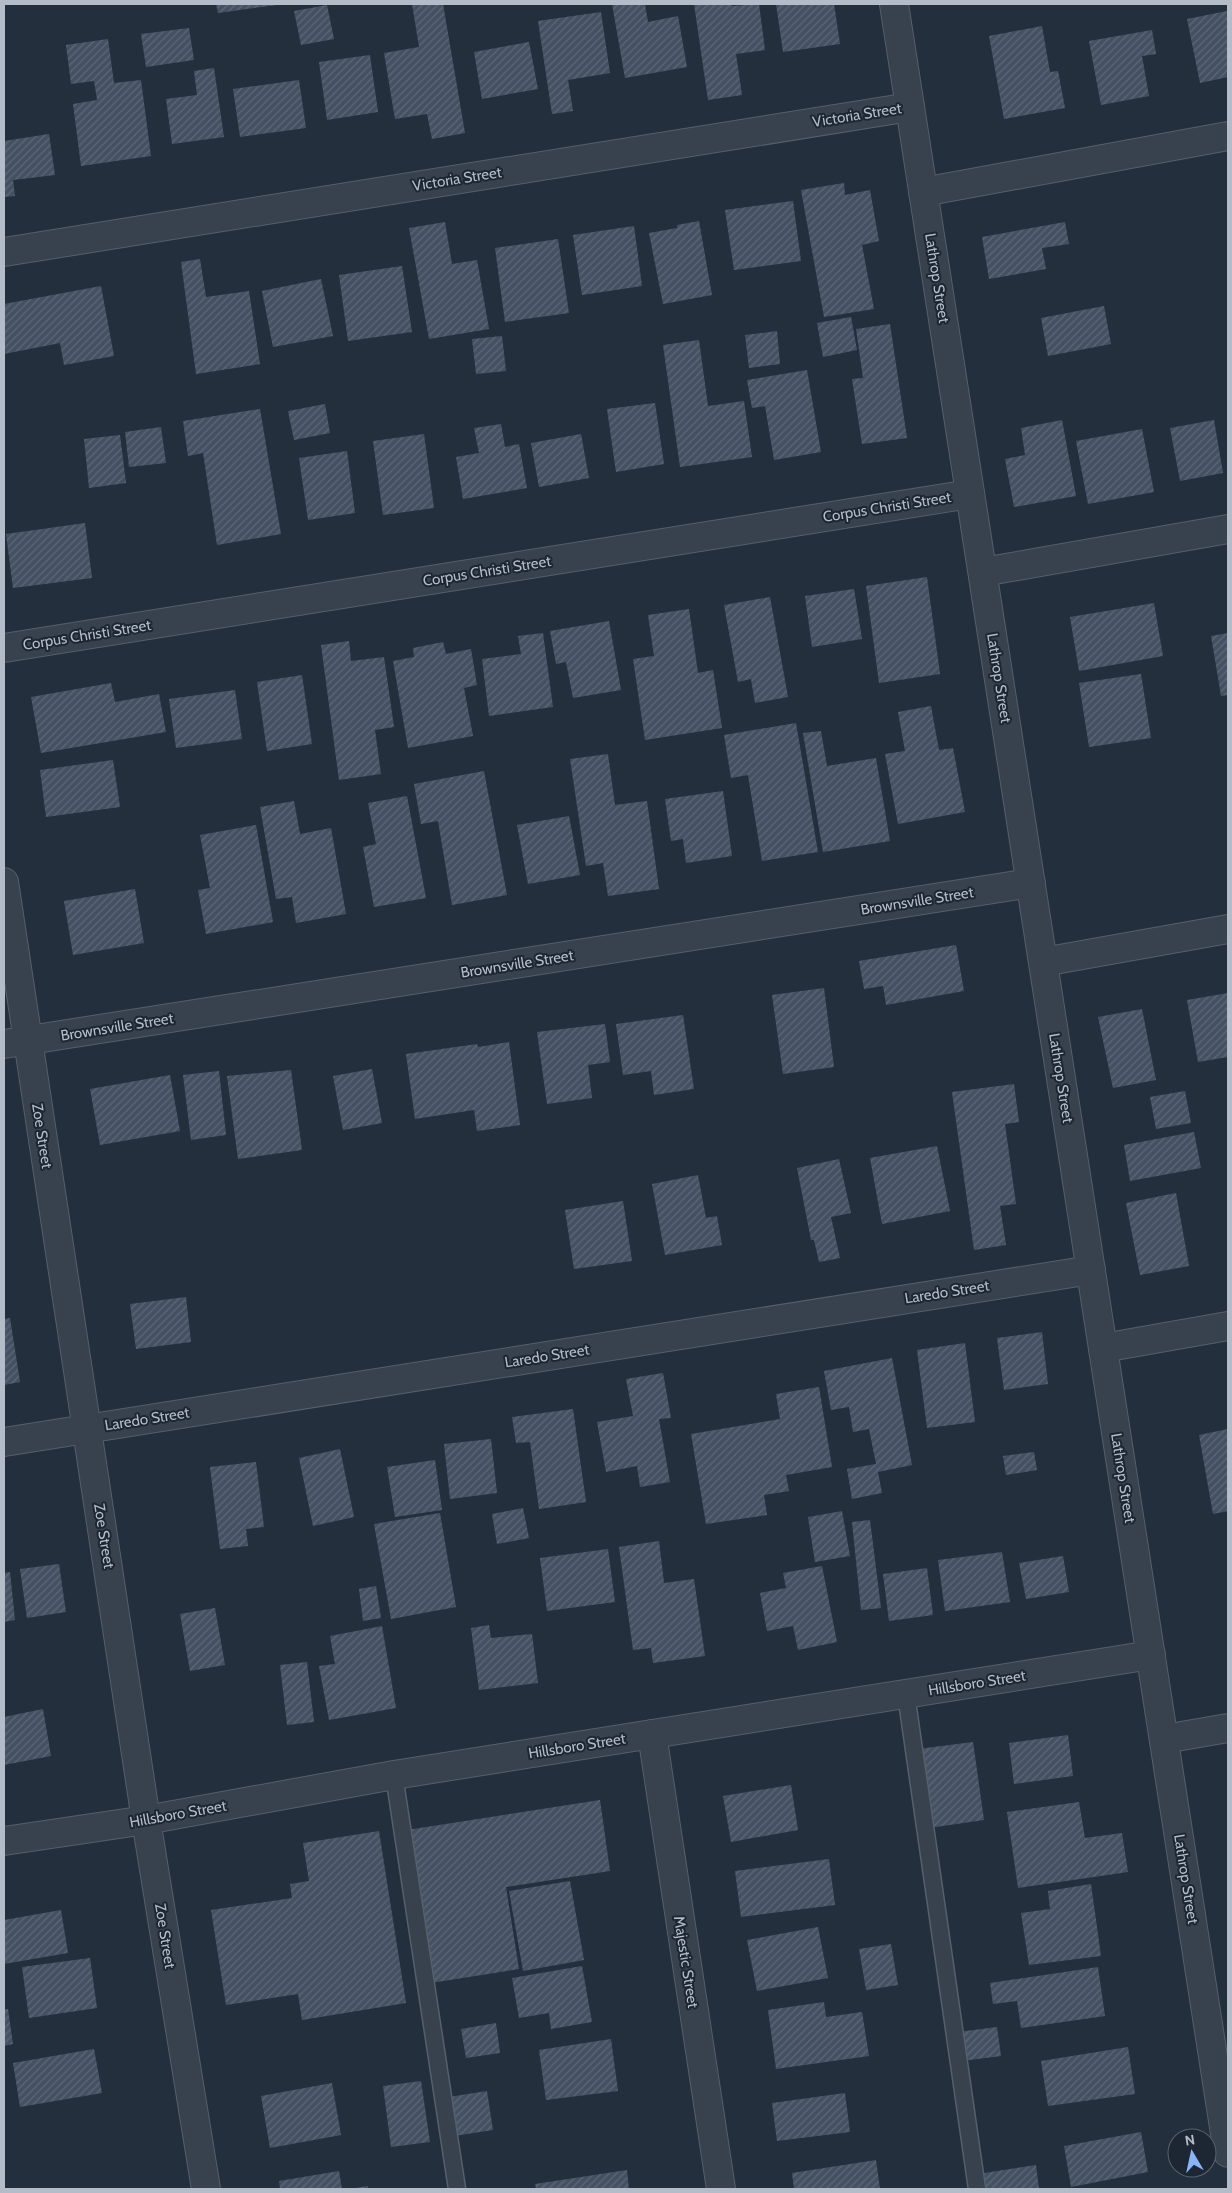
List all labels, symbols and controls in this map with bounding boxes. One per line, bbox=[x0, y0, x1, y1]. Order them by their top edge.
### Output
street label: Victoria Street bbox=[811, 99, 903, 131]
street label: Victoria Street bbox=[411, 163, 503, 195]
street label: Lathrop Street bbox=[921, 232, 953, 324]
street label: Corpus Christi Street bbox=[822, 488, 952, 526]
street label: Corpus Christi Street bbox=[422, 552, 552, 590]
street label: Corpus Christi Street bbox=[22, 616, 152, 654]
street label: Lathrop Street bbox=[983, 632, 1015, 724]
street label: Brownsville Street bbox=[859, 883, 975, 919]
street label: Brownsville Street bbox=[459, 946, 575, 982]
street label: Brownsville Street bbox=[59, 1009, 175, 1045]
street label: Lathrop Street bbox=[1045, 1032, 1077, 1124]
street label: Zoe Street bbox=[28, 1102, 56, 1170]
street label: Laredo Street bbox=[903, 1276, 991, 1308]
street label: Laredo Street bbox=[503, 1340, 591, 1372]
street label: Laredo Street bbox=[103, 1403, 191, 1435]
street label: Lathrop Street bbox=[1107, 1432, 1139, 1524]
street label: Zoe Street bbox=[90, 1502, 118, 1570]
street label: Hillsboro Street bbox=[927, 1666, 1027, 1700]
street label: Hillsboro Street bbox=[527, 1729, 627, 1763]
street label: Hillsboro Street bbox=[128, 1797, 228, 1831]
street label: Lathrop Street bbox=[1170, 1833, 1202, 1925]
street label: Zoe Street bbox=[151, 1902, 179, 1970]
street label: Majestic Street bbox=[670, 1914, 702, 2010]
north arrow bbox=[1167, 2128, 1217, 2178]
text: N bbox=[1184, 2130, 1196, 2150]

